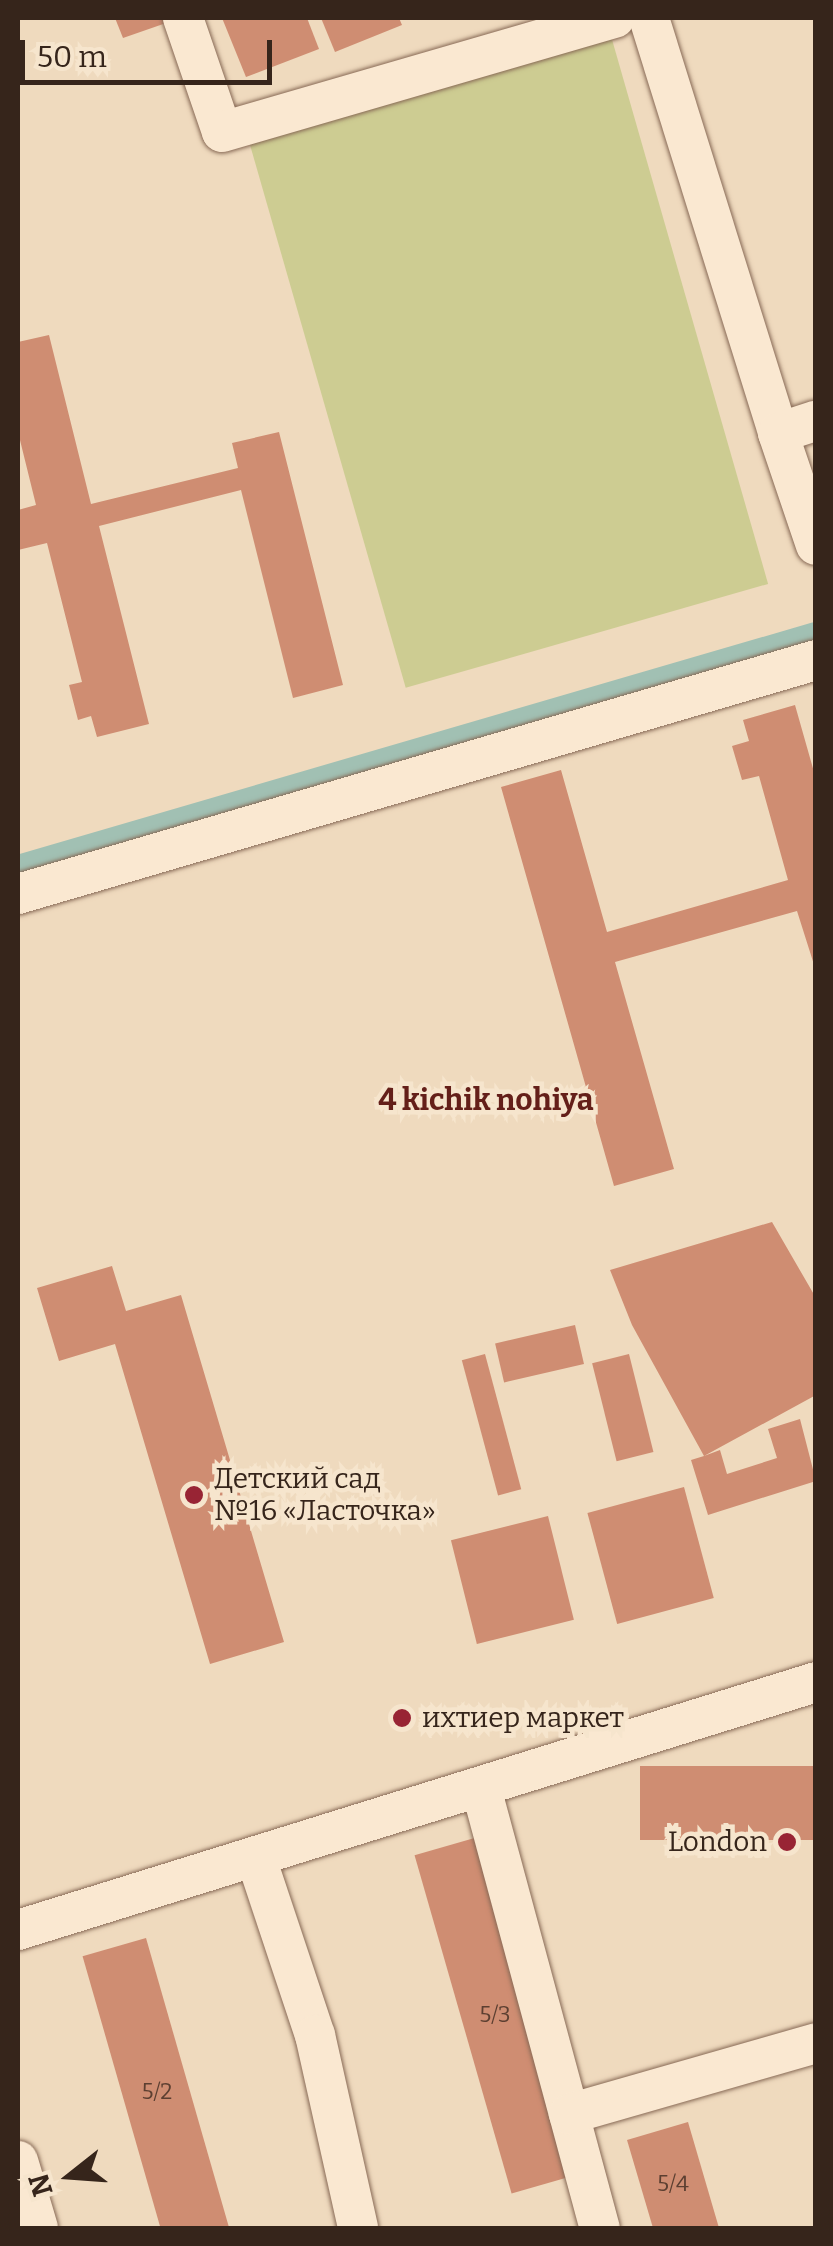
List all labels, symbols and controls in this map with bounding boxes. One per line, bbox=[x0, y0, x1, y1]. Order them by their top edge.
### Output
scale bar bbox=[25, 20, 278, 82]
text: 50 m bbox=[37, 39, 107, 75]
district label: 4 kichik nohiya bbox=[378, 1082, 594, 1118]
place label: Детский сад №16 «Ласточка» bbox=[214, 1462, 436, 1528]
marker: Детский сад №16 «Ласточка» bbox=[183, 1484, 205, 1506]
place label: ихтиер маркет bbox=[422, 1701, 624, 1735]
marker: ихтиер маркет bbox=[391, 1707, 413, 1729]
place label: London bbox=[668, 1825, 767, 1859]
marker: London bbox=[776, 1831, 798, 1853]
house number: 5/3 bbox=[479, 2002, 511, 2028]
house number: 5/2 bbox=[142, 2079, 172, 2105]
north arrow bbox=[20, 2126, 120, 2226]
text: N bbox=[22, 2170, 60, 2200]
house number: 5/4 bbox=[657, 2171, 689, 2197]

